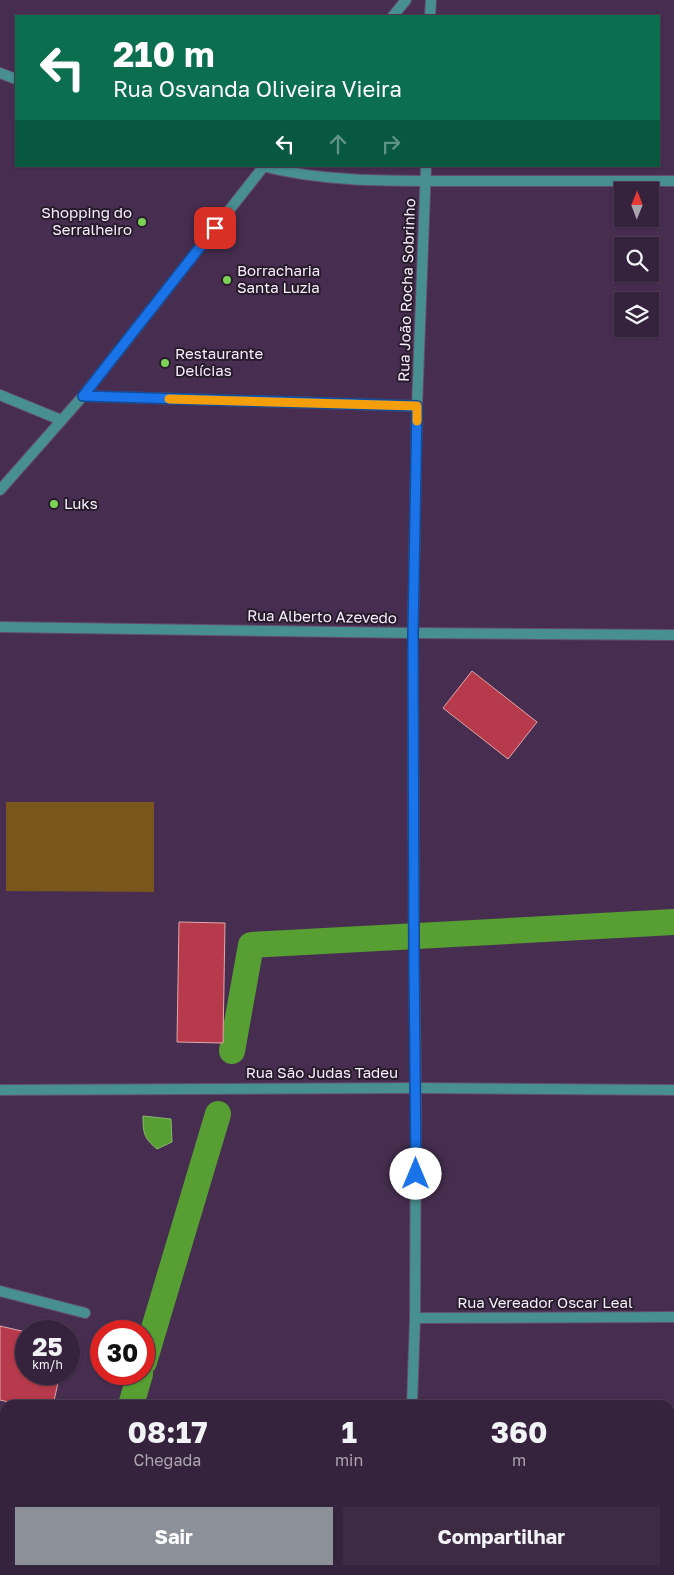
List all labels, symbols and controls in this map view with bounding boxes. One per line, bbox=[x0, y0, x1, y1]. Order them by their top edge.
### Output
text: 210 m bbox=[113, 33, 215, 75]
icon: left bbox=[30, 35, 95, 100]
text: Rua Osvanda Oliveira Vieira bbox=[113, 75, 402, 102]
icon: left bbox=[271, 130, 299, 158]
icon: ahead bbox=[324, 130, 352, 158]
icon: right bbox=[377, 130, 405, 158]
north arrow bbox=[614, 182, 659, 228]
map controls bbox=[614, 182, 659, 337]
street label: Rua João Rocha Sobrinho bbox=[394, 198, 418, 382]
place label: Shopping do Serralheiro bbox=[41, 203, 132, 238]
pin bbox=[194, 207, 236, 249]
icon: arrive bbox=[201, 214, 229, 242]
marker: Shopping do Serralheiro bbox=[136, 216, 148, 228]
button: search bbox=[614, 237, 659, 282]
place label: Borracharia Santa Luzia bbox=[237, 261, 320, 296]
marker: Borracharia Santa Luzia bbox=[221, 274, 233, 286]
button: layers bbox=[614, 292, 659, 337]
place label: Restaurante Delícias bbox=[175, 344, 264, 379]
marker: Restaurante Delícias bbox=[159, 357, 171, 369]
place label: Luks bbox=[64, 494, 98, 512]
marker: Luks bbox=[48, 498, 60, 510]
street label: Rua Alberto Azevedo bbox=[247, 606, 397, 626]
street label: Rua São Judas Tadeu bbox=[246, 1063, 398, 1081]
position arrow bbox=[389, 1147, 441, 1199]
street label: Rua Vereador Oscar Leal bbox=[457, 1293, 633, 1311]
speed limit sign: 30 bbox=[90, 1320, 155, 1385]
text: 25 bbox=[32, 1331, 63, 1362]
text: km/h bbox=[32, 1357, 63, 1372]
text: 08:17 bbox=[127, 1414, 208, 1450]
text: 1 bbox=[341, 1414, 357, 1450]
text: 360 bbox=[491, 1414, 548, 1450]
text: Chegada bbox=[134, 1450, 201, 1470]
text: min bbox=[335, 1450, 363, 1470]
text: m bbox=[512, 1450, 526, 1470]
button: Sair bbox=[15, 1507, 333, 1565]
button: Compartilhar bbox=[343, 1507, 660, 1565]

